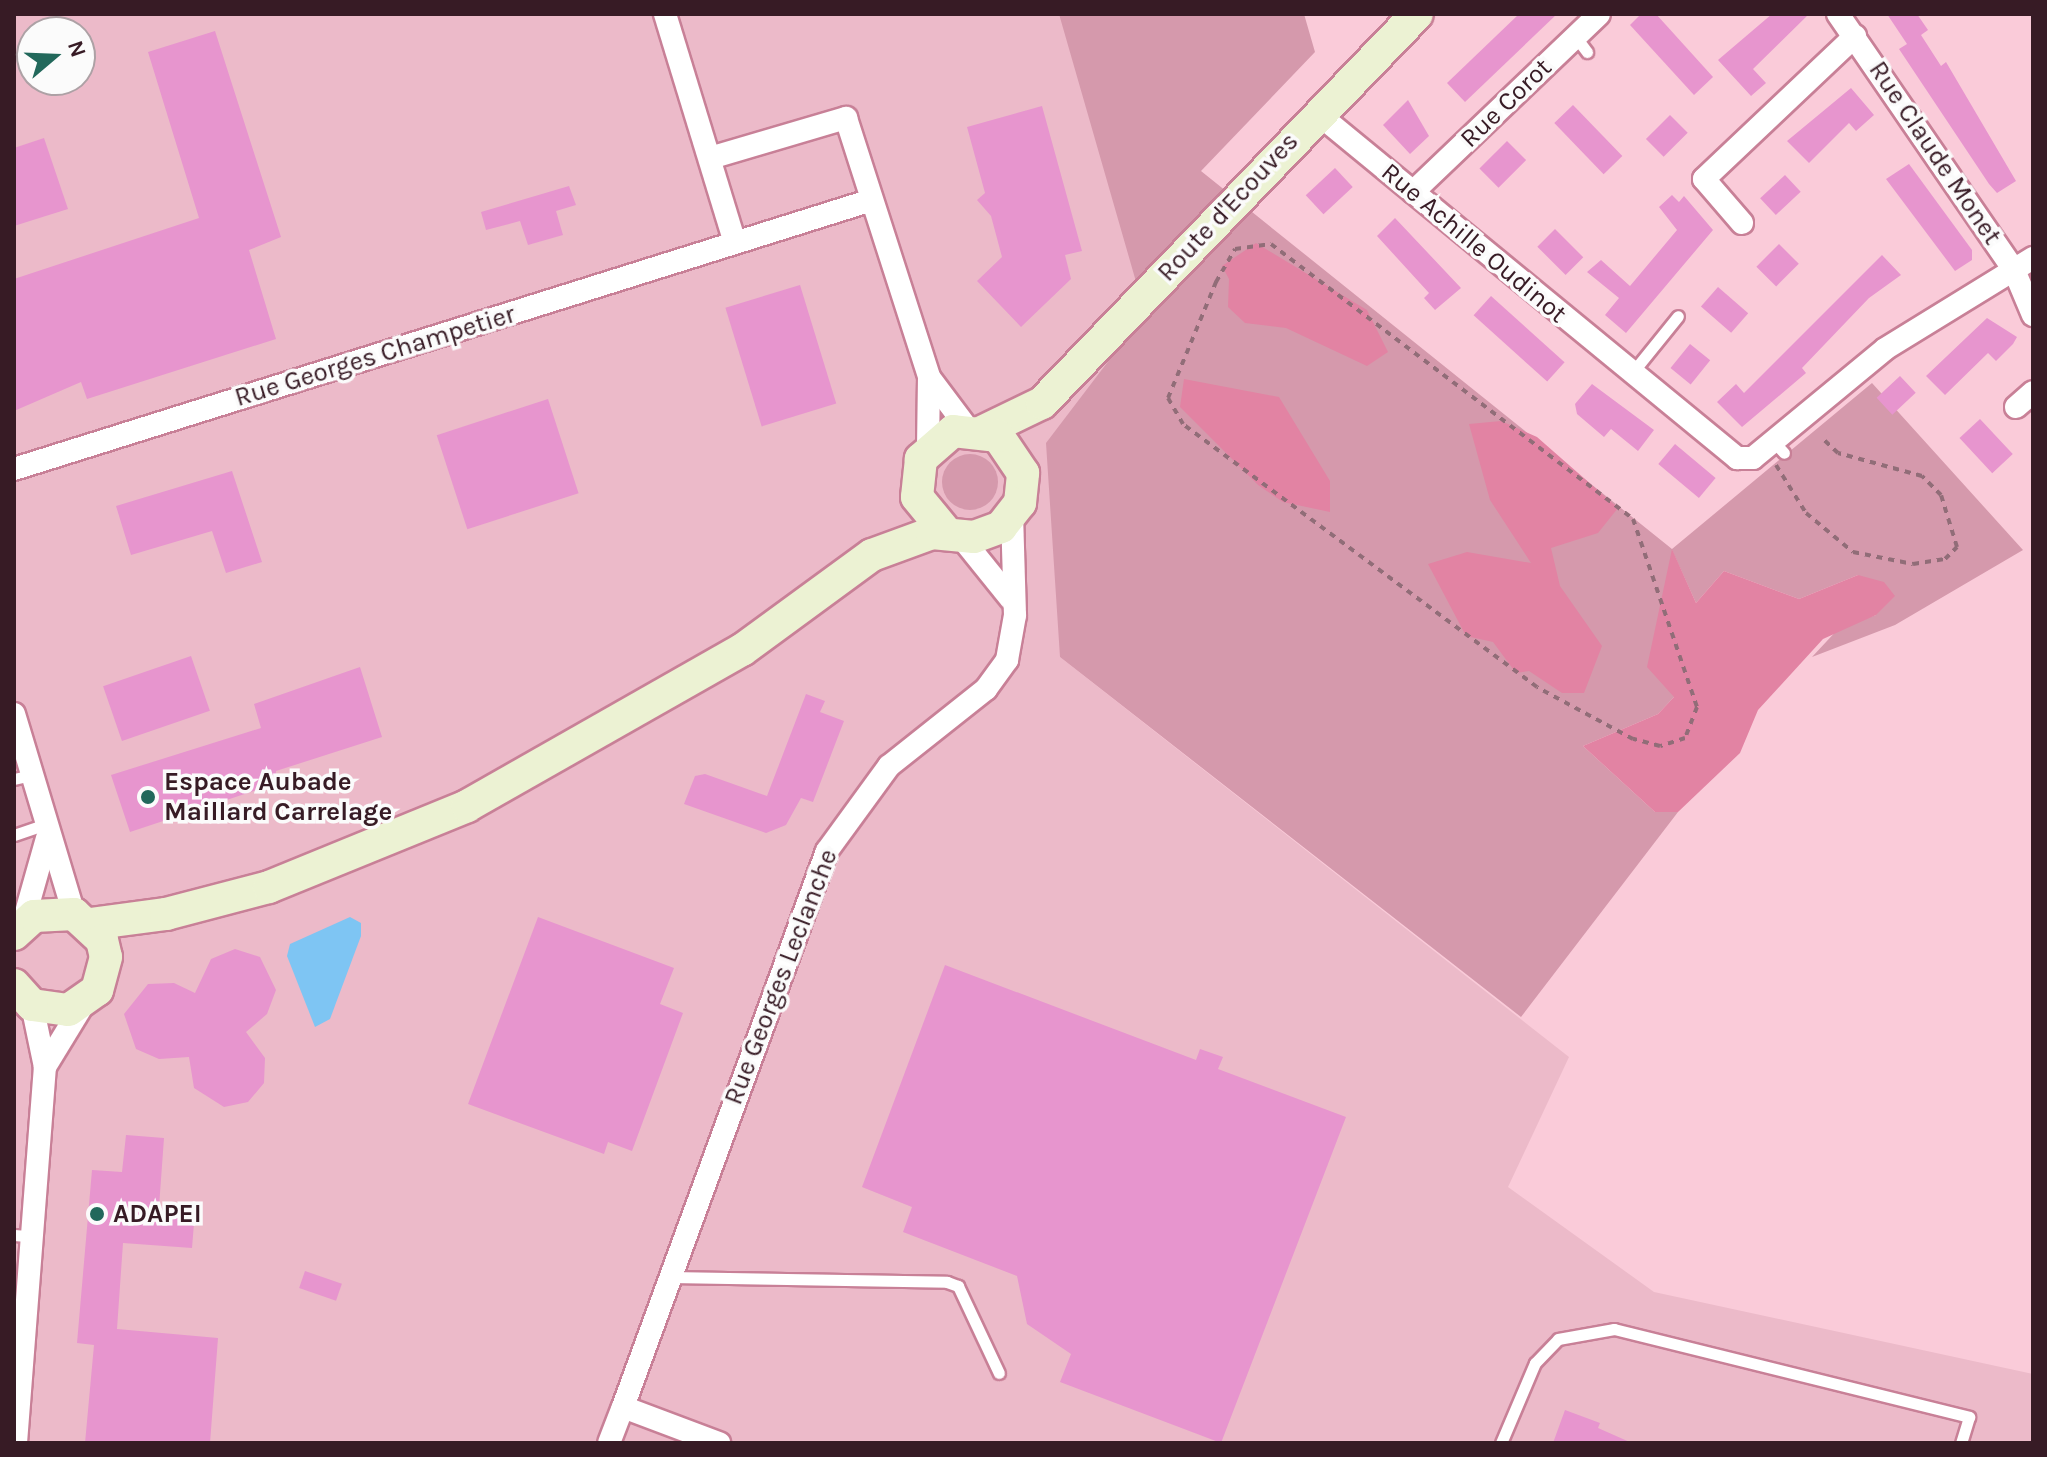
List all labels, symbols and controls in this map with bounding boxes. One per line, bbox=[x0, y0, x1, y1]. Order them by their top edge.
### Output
north arrow bbox=[16, 16, 96, 96]
text: N bbox=[62, 37, 92, 61]
street label: Rue Corot bbox=[1454, 52, 1558, 154]
street label: Rue Claude Monet bbox=[1862, 55, 2008, 251]
street label: Route d'Ecouves bbox=[1151, 126, 1305, 288]
street label: Rue Achille Oudinot bbox=[1375, 156, 1573, 330]
street label: Rue Georges Champetier bbox=[231, 298, 519, 414]
place label: Espace Aubade Maillard Carrelage bbox=[164, 766, 392, 828]
marker: Espace Aubade Maillard Carrelage bbox=[139, 788, 157, 806]
street label: Rue Georges Leclanche bbox=[718, 845, 844, 1109]
place label: ADAPEI bbox=[113, 1198, 202, 1230]
marker: ADAPEI bbox=[88, 1205, 106, 1223]

